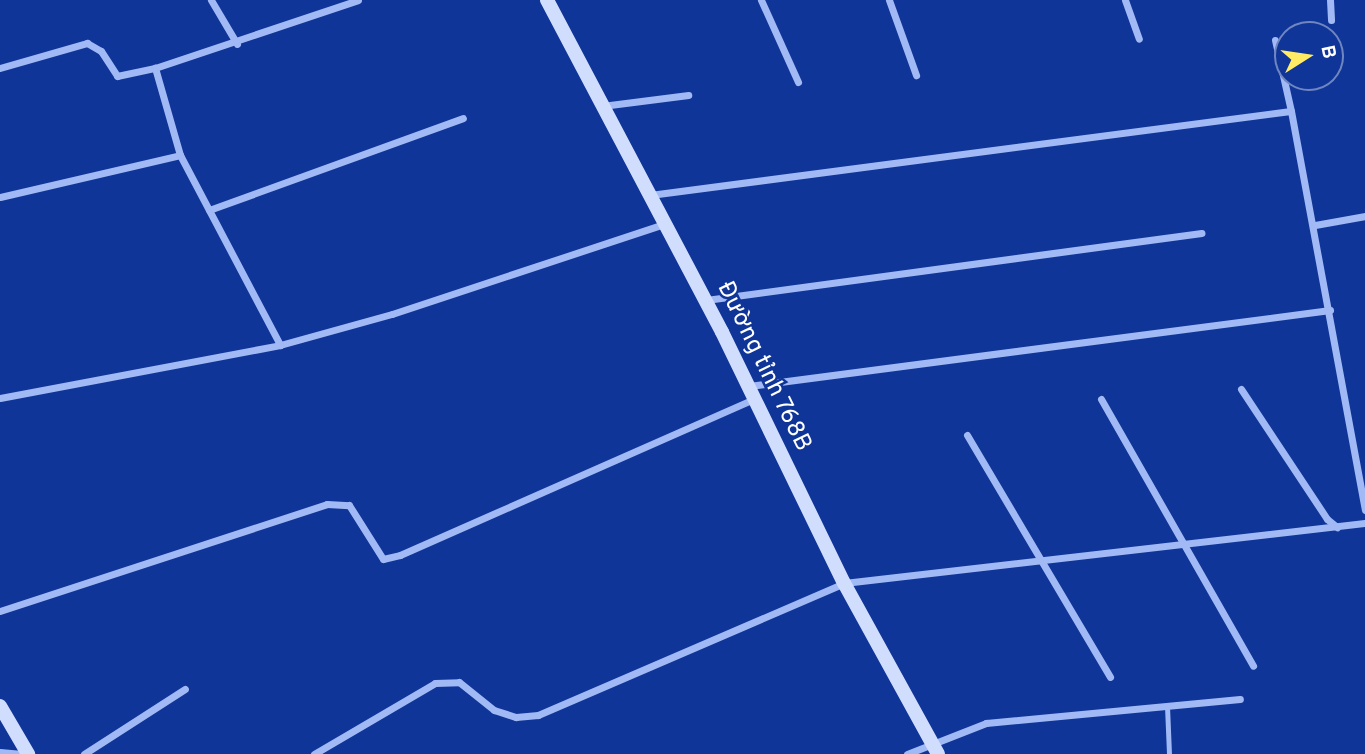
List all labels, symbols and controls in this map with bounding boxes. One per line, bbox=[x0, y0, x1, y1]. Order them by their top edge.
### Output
north arrow bbox=[1274, 21, 1344, 91]
text: B bbox=[1314, 43, 1341, 61]
street label: Đường tỉnh 768B bbox=[709, 277, 817, 457]

